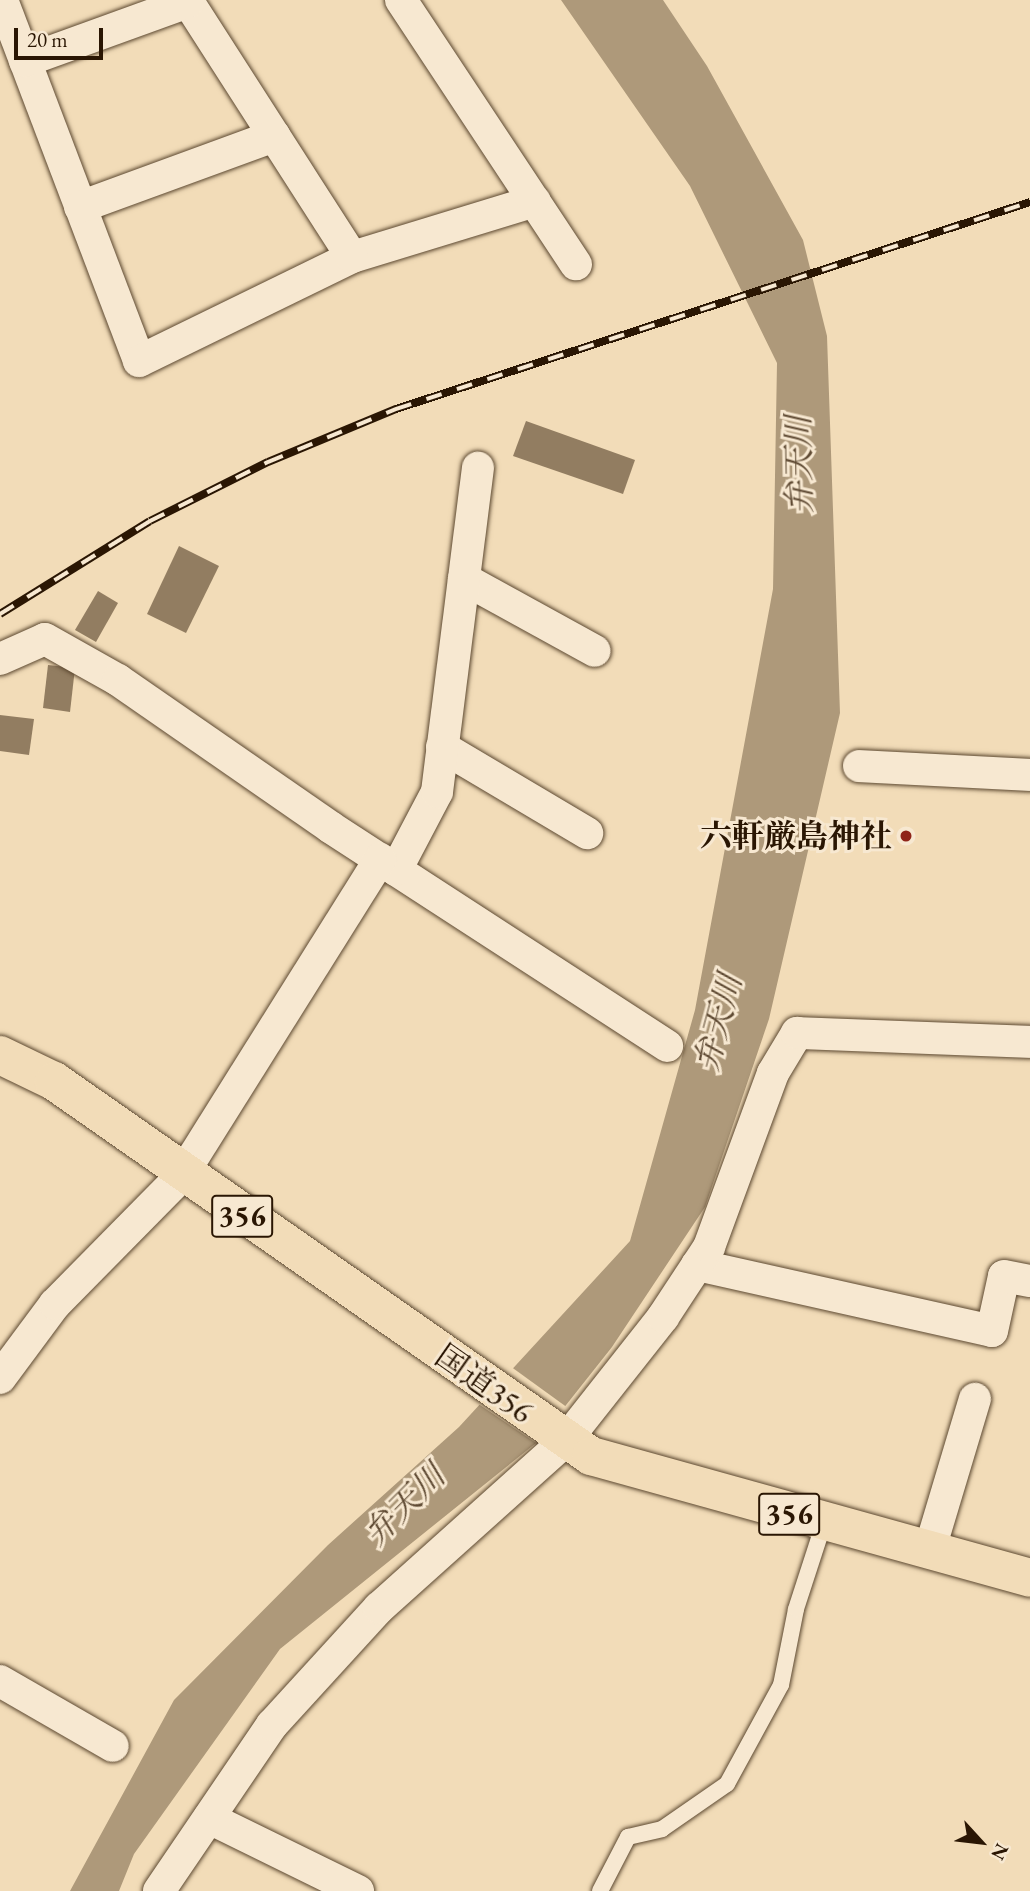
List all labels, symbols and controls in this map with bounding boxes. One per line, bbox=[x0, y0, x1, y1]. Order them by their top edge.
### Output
scale bar bbox=[18, 14, 107, 58]
text: 20 m bbox=[27, 26, 68, 53]
water label: 弁天川 bbox=[778, 415, 820, 515]
place label: 六軒厳島神社 bbox=[700, 817, 892, 855]
marker: 六軒厳島神社 bbox=[898, 828, 914, 844]
water label: 弁天川 bbox=[686, 970, 750, 1076]
road number: 356 bbox=[210, 1190, 274, 1242]
street label: 国道356 bbox=[428, 1337, 540, 1431]
water label: 弁天川 bbox=[355, 1456, 453, 1554]
road number: 356 bbox=[758, 1488, 820, 1540]
north arrow bbox=[946, 1807, 1016, 1877]
text: N bbox=[986, 1839, 1015, 1864]

